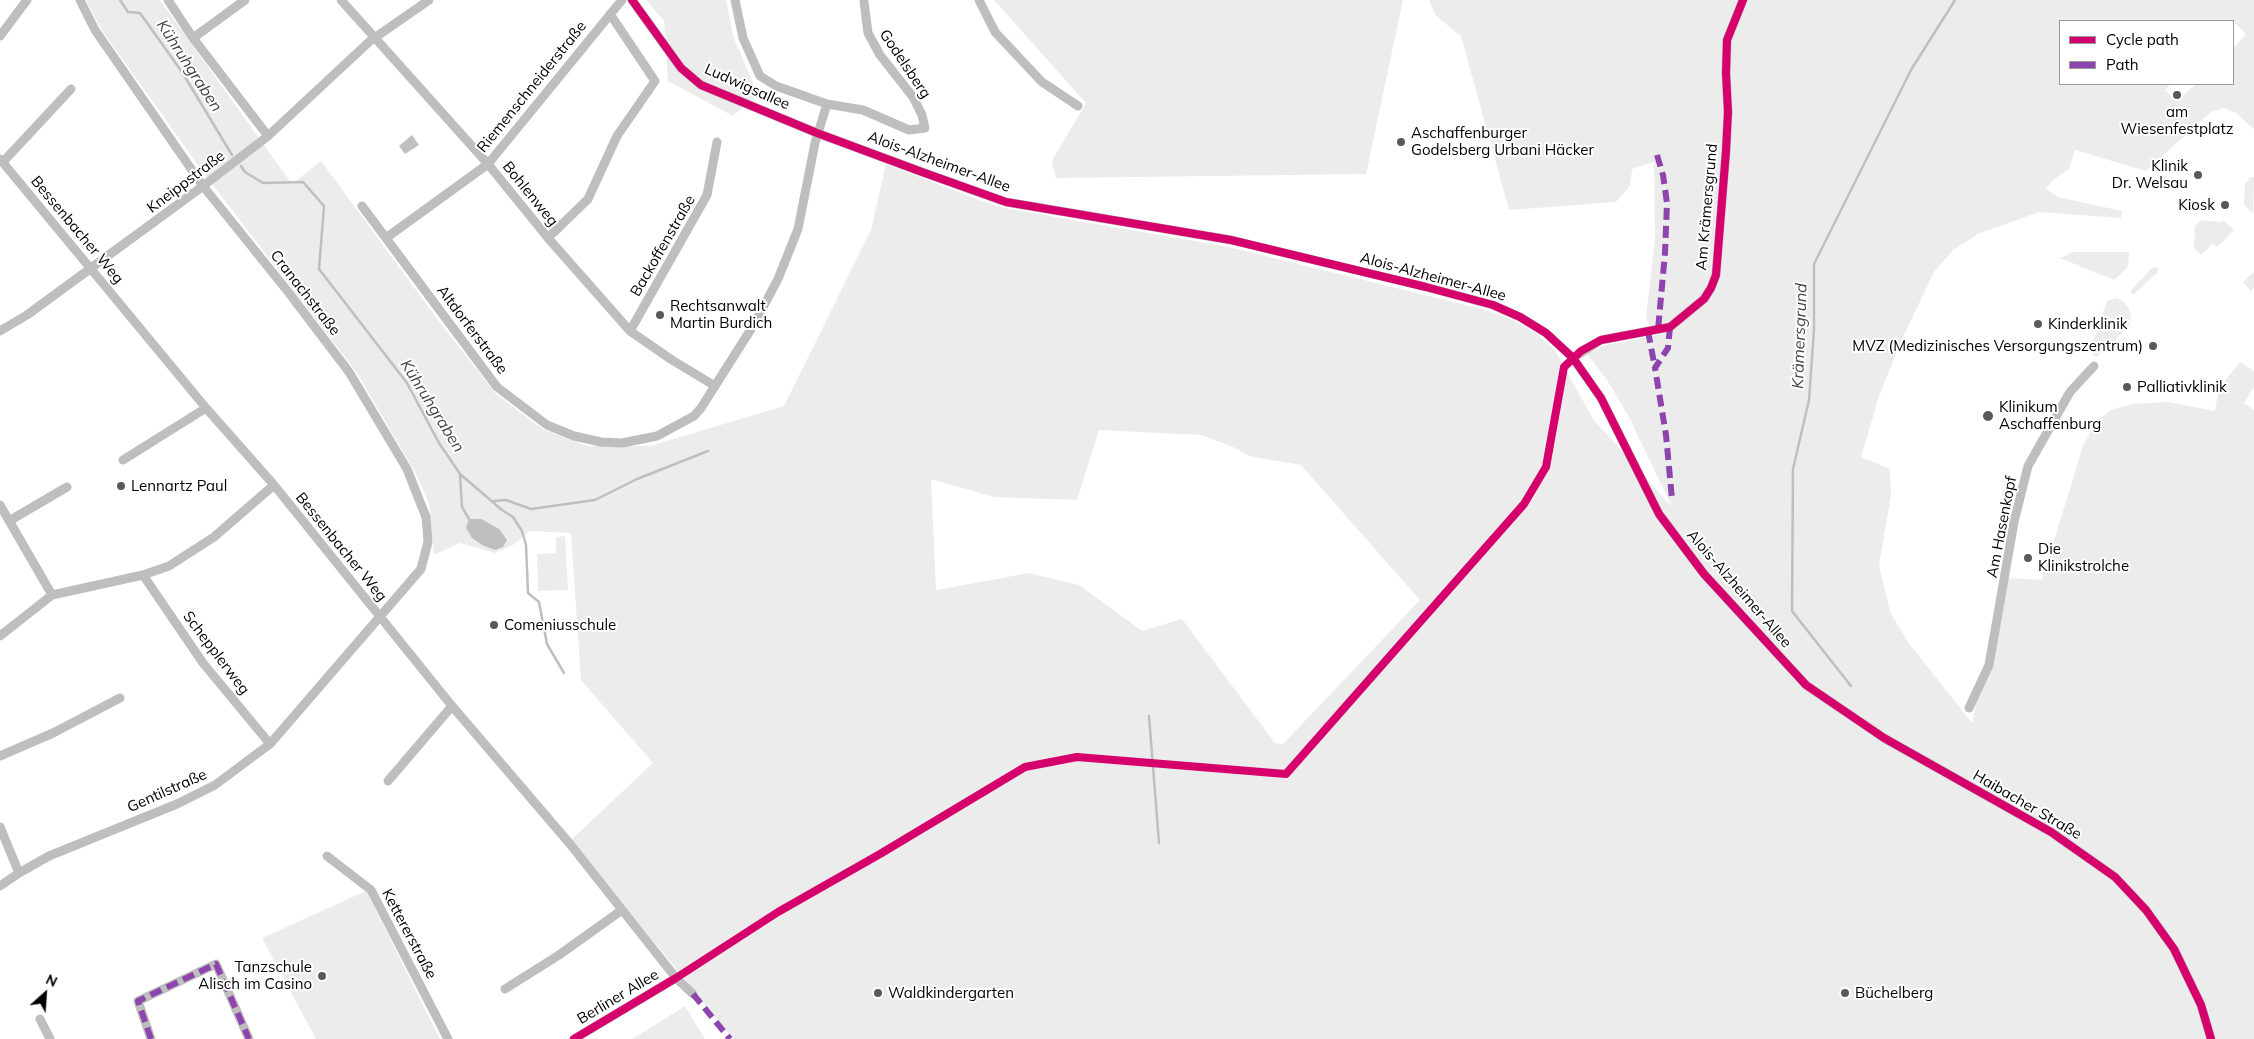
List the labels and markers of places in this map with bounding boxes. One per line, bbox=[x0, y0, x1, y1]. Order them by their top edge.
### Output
marker: am Wiesenfestplatz bbox=[2171, 89, 2183, 101]
place label: am Wiesenfestplatz bbox=[2120, 103, 2234, 138]
place label: Aschaffenburger Godelsberg Urbani Häcker bbox=[1411, 124, 1594, 159]
marker: Aschaffenburger Godelsberg Urbani Häcker bbox=[1395, 136, 1407, 148]
place label: Klinik Dr. Welsau bbox=[2112, 157, 2188, 192]
marker: Klinik Dr. Welsau bbox=[2192, 169, 2204, 181]
place label: Kiosk bbox=[2178, 196, 2215, 214]
marker: Kiosk bbox=[2219, 199, 2231, 211]
place label: Rechtsanwalt Martin Burdich bbox=[670, 297, 772, 332]
marker: Rechtsanwalt Martin Burdich bbox=[654, 309, 666, 321]
place label: Kinderklinik bbox=[2048, 315, 2127, 333]
marker: Kinderklinik bbox=[2032, 318, 2044, 330]
place label: MVZ (Medizinisches Versorgungszentrum) bbox=[1852, 337, 2143, 355]
marker: MVZ (Medizinisches Versorgungszentrum) bbox=[2147, 340, 2159, 352]
place label: Palliativklinik bbox=[2137, 378, 2227, 396]
marker: Palliativklinik bbox=[2121, 381, 2133, 393]
place label: Klinikum Aschaffenburg bbox=[1999, 398, 2101, 433]
marker: Klinikum Aschaffenburg bbox=[1981, 409, 1995, 423]
place label: Lennartz Paul bbox=[131, 477, 227, 495]
marker: Lennartz Paul bbox=[115, 480, 127, 492]
place label: Die Klinikstrolche bbox=[2038, 540, 2129, 575]
marker: Die Klinikstrolche bbox=[2022, 552, 2034, 564]
place label: Comeniusschule bbox=[504, 616, 616, 634]
marker: Comeniusschule bbox=[488, 619, 500, 631]
place label: Tanzschule Alisch im Casino bbox=[198, 958, 312, 993]
marker: Tanzschule Alisch im Casino bbox=[316, 970, 328, 982]
place label: Waldkindergarten bbox=[888, 984, 1014, 1002]
place label: Büchelberg bbox=[1855, 984, 1933, 1002]
marker: Waldkindergarten bbox=[872, 987, 884, 999]
marker: Büchelberg bbox=[1839, 987, 1851, 999]

